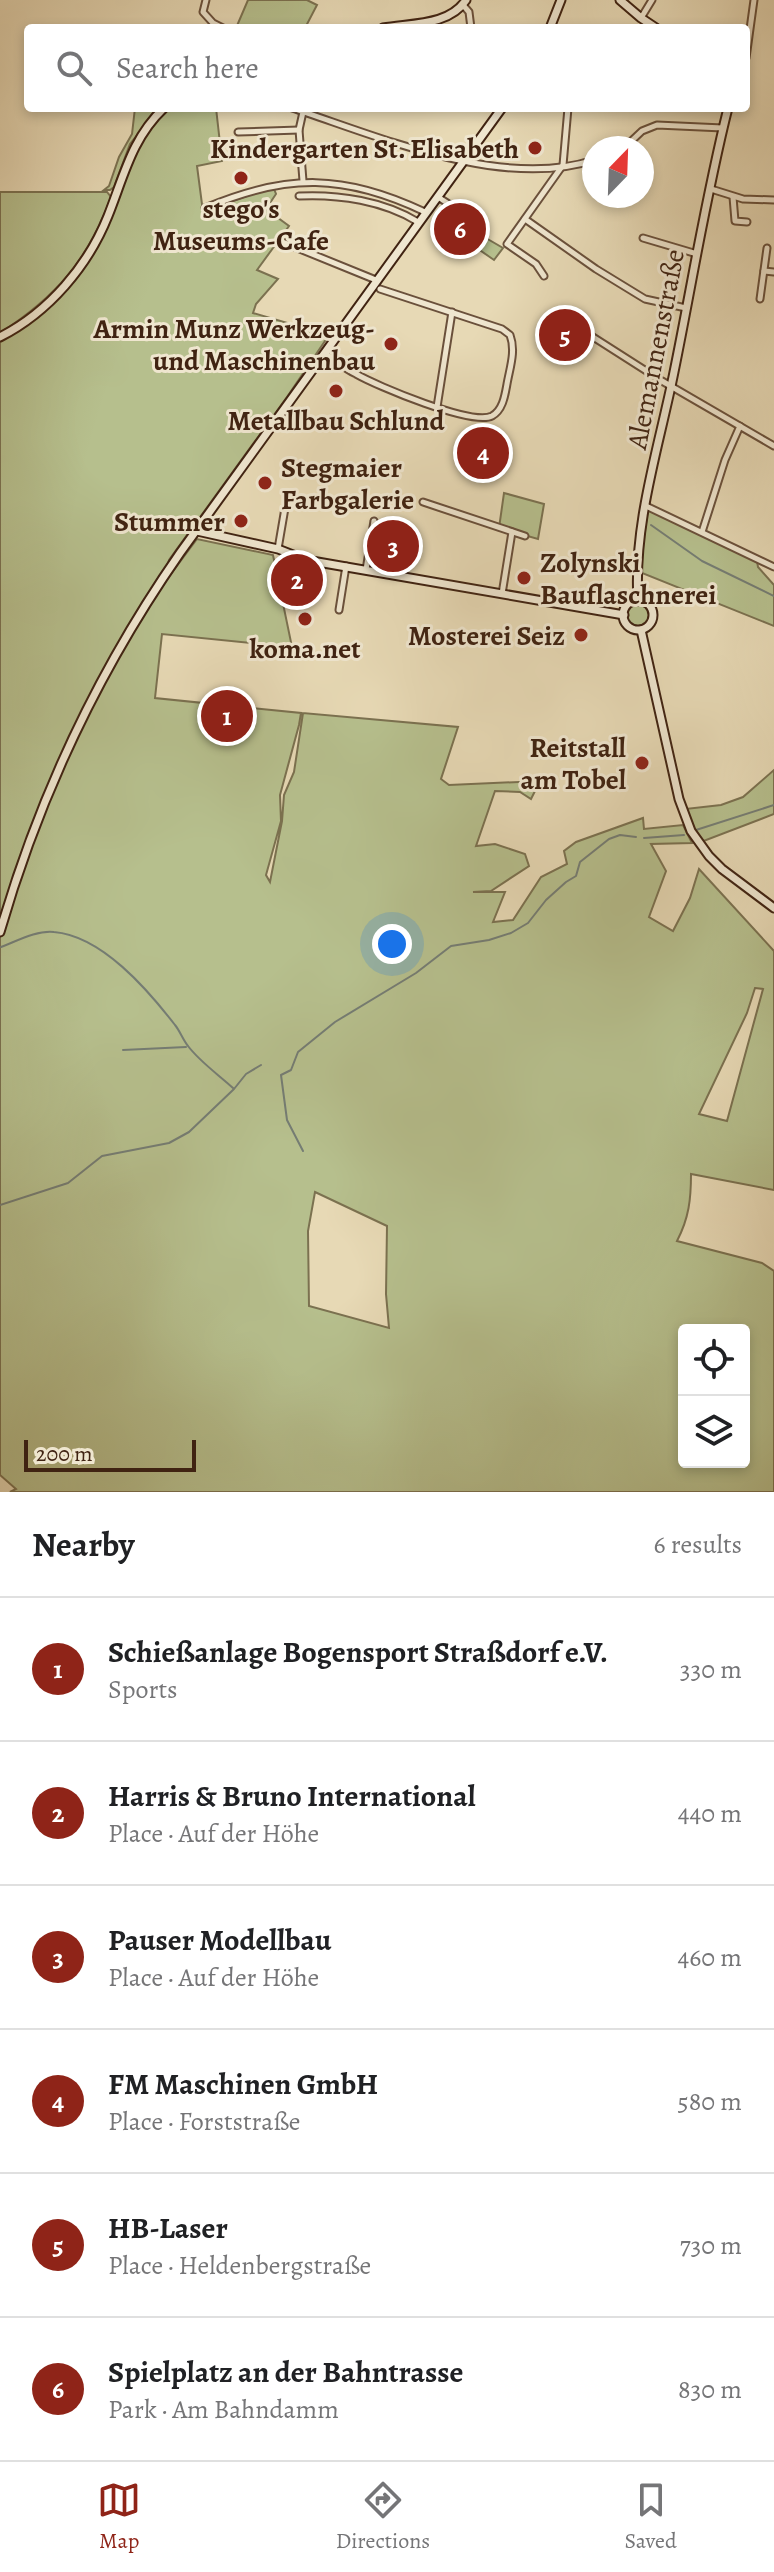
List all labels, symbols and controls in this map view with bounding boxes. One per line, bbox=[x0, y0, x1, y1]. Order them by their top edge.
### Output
search box bbox=[24, 24, 750, 112]
icon: search bbox=[52, 46, 96, 90]
text: Search here bbox=[116, 48, 259, 88]
place label: Kindergarten St. Elisabeth bbox=[210, 130, 519, 168]
north arrow bbox=[582, 136, 654, 208]
marker: Kindergarten St. Elisabeth bbox=[526, 139, 544, 157]
marker: stego's Museums-Cafe bbox=[232, 169, 250, 187]
place label: stego's Museums-Cafe bbox=[153, 190, 329, 260]
pin: 6 bbox=[434, 199, 486, 259]
street label: Alemannenstraße bbox=[618, 246, 694, 454]
pin: 5 bbox=[539, 305, 591, 365]
place label: Armin Munz Werkzeug- und Maschinenbau bbox=[93, 310, 376, 380]
marker: Armin Munz Werkzeug- und Maschinenbau bbox=[382, 335, 400, 353]
marker: Metallbau Schlund bbox=[327, 382, 345, 400]
place label: Metallbau Schlund bbox=[228, 402, 445, 440]
pin: 4 bbox=[457, 423, 509, 483]
place label: Stegmaier Farbgalerie bbox=[281, 449, 414, 519]
marker: Stegmaier Farbgalerie bbox=[256, 474, 274, 492]
place label: Stummer bbox=[114, 503, 225, 541]
marker: Stummer bbox=[232, 512, 250, 530]
pin: 3 bbox=[367, 516, 419, 576]
place label: Zolynski Bauflaschnerei bbox=[540, 544, 716, 614]
pin: 2 bbox=[271, 550, 323, 610]
marker: Zolynski Bauflaschnerei bbox=[515, 569, 533, 587]
marker: koma.net bbox=[296, 610, 314, 628]
place label: Mosterei Seiz bbox=[408, 617, 565, 655]
marker: Mosterei Seiz bbox=[572, 626, 590, 644]
place label: koma.net bbox=[249, 630, 361, 668]
pin: 1 bbox=[201, 686, 253, 746]
place label: Reitstall am Tobel bbox=[521, 729, 627, 799]
marker: Reitstall am Tobel bbox=[633, 754, 651, 772]
your location bbox=[372, 924, 412, 964]
map controls bbox=[678, 1324, 750, 1468]
button: locate bbox=[678, 1324, 750, 1396]
button: layers bbox=[678, 1396, 750, 1468]
scale bar bbox=[24, 1436, 196, 1472]
text: 200 m bbox=[36, 1439, 93, 1469]
text: Nearby bbox=[32, 1521, 135, 1568]
text: 6 results bbox=[654, 1527, 742, 1562]
text: Schießanlage Bogensport Straßdorf e.V. bbox=[108, 1632, 608, 1672]
text: 1 bbox=[53, 1652, 63, 1687]
text: 330 m bbox=[680, 1652, 742, 1687]
text: Sports bbox=[108, 1672, 177, 1707]
text: Harris & Bruno International bbox=[108, 1776, 476, 1816]
text: 2 bbox=[52, 1796, 64, 1831]
text: 440 m bbox=[678, 1796, 742, 1831]
text: Place · Auf der Höhe bbox=[108, 1816, 319, 1851]
text: Pauser Modellbau bbox=[108, 1920, 331, 1960]
text: 3 bbox=[52, 1940, 64, 1975]
text: 460 m bbox=[678, 1940, 742, 1975]
text: Place · Auf der Höhe bbox=[108, 1960, 319, 1995]
text: FM Maschinen GmbH bbox=[108, 2064, 378, 2104]
text: 4 bbox=[52, 2084, 64, 2119]
text: 580 m bbox=[678, 2084, 742, 2119]
text: Place · Forststraße bbox=[108, 2104, 300, 2139]
text: HB-Laser bbox=[108, 2208, 228, 2248]
text: 5 bbox=[52, 2228, 64, 2263]
text: 730 m bbox=[680, 2228, 742, 2263]
text: Place · Heldenbergstraße bbox=[108, 2248, 371, 2283]
text: Spielplatz an der Bahntrasse bbox=[108, 2352, 463, 2392]
text: 6 bbox=[52, 2372, 64, 2407]
text: 830 m bbox=[678, 2372, 742, 2407]
text: Park · Am Bahndamm bbox=[108, 2392, 339, 2427]
tab: Map bbox=[97, 2478, 141, 2556]
tab: Directions bbox=[336, 2478, 430, 2556]
tab: Saved bbox=[625, 2478, 677, 2556]

